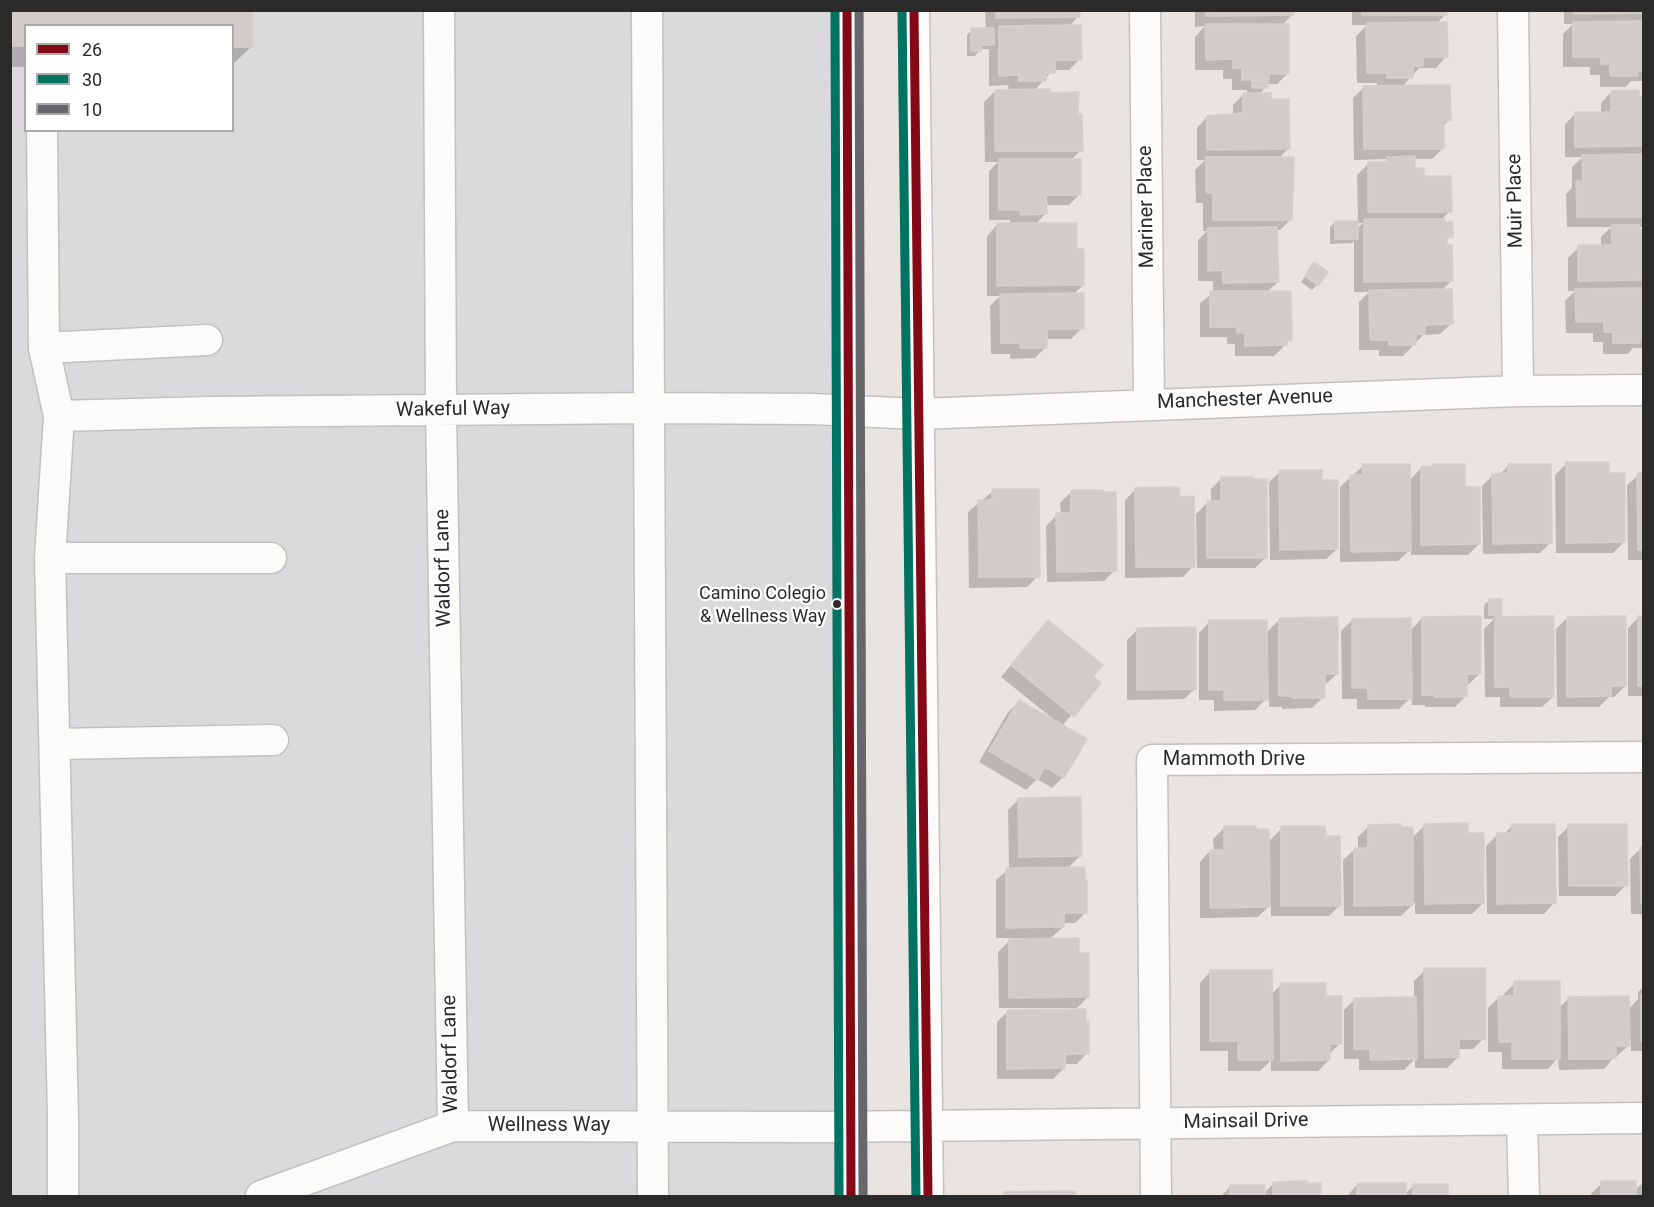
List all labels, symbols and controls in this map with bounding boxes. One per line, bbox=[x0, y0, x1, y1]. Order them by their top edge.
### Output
legend bbox=[24, 24, 234, 132]
text: 26 bbox=[82, 39, 102, 60]
text: 30 bbox=[82, 69, 102, 90]
text: 10 bbox=[82, 99, 102, 120]
street label: Mariner Place bbox=[1134, 145, 1160, 269]
street label: Muir Place bbox=[1503, 154, 1529, 248]
street label: Manchester Avenue bbox=[1157, 385, 1333, 415]
street label: Wakeful Way bbox=[396, 397, 510, 423]
street label: Waldorf Lane bbox=[431, 509, 457, 627]
place label: Camino Colegio & Wellness Way bbox=[699, 583, 826, 626]
marker: Camino Colegio & Wellness Way bbox=[831, 598, 843, 610]
street label: Mammoth Drive bbox=[1163, 748, 1305, 772]
street label: Waldorf Lane bbox=[438, 995, 464, 1113]
street label: Mainsail Drive bbox=[1183, 1109, 1309, 1135]
street label: Wellness Way bbox=[488, 1114, 610, 1138]

